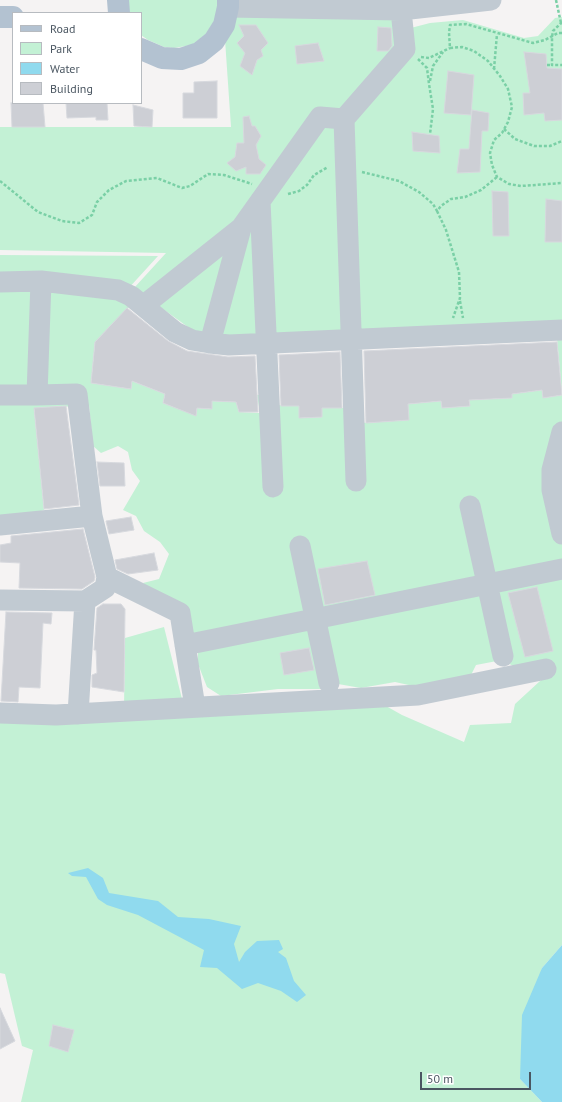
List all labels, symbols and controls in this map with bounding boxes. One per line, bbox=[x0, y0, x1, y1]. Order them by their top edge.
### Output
legend bbox=[12, 12, 142, 104]
text: Road bbox=[50, 21, 75, 36]
text: Park bbox=[50, 41, 72, 56]
text: Water bbox=[50, 61, 80, 76]
text: Building bbox=[50, 81, 93, 96]
scale bar bbox=[422, 1064, 533, 1090]
text: 50 m bbox=[427, 1071, 453, 1086]

